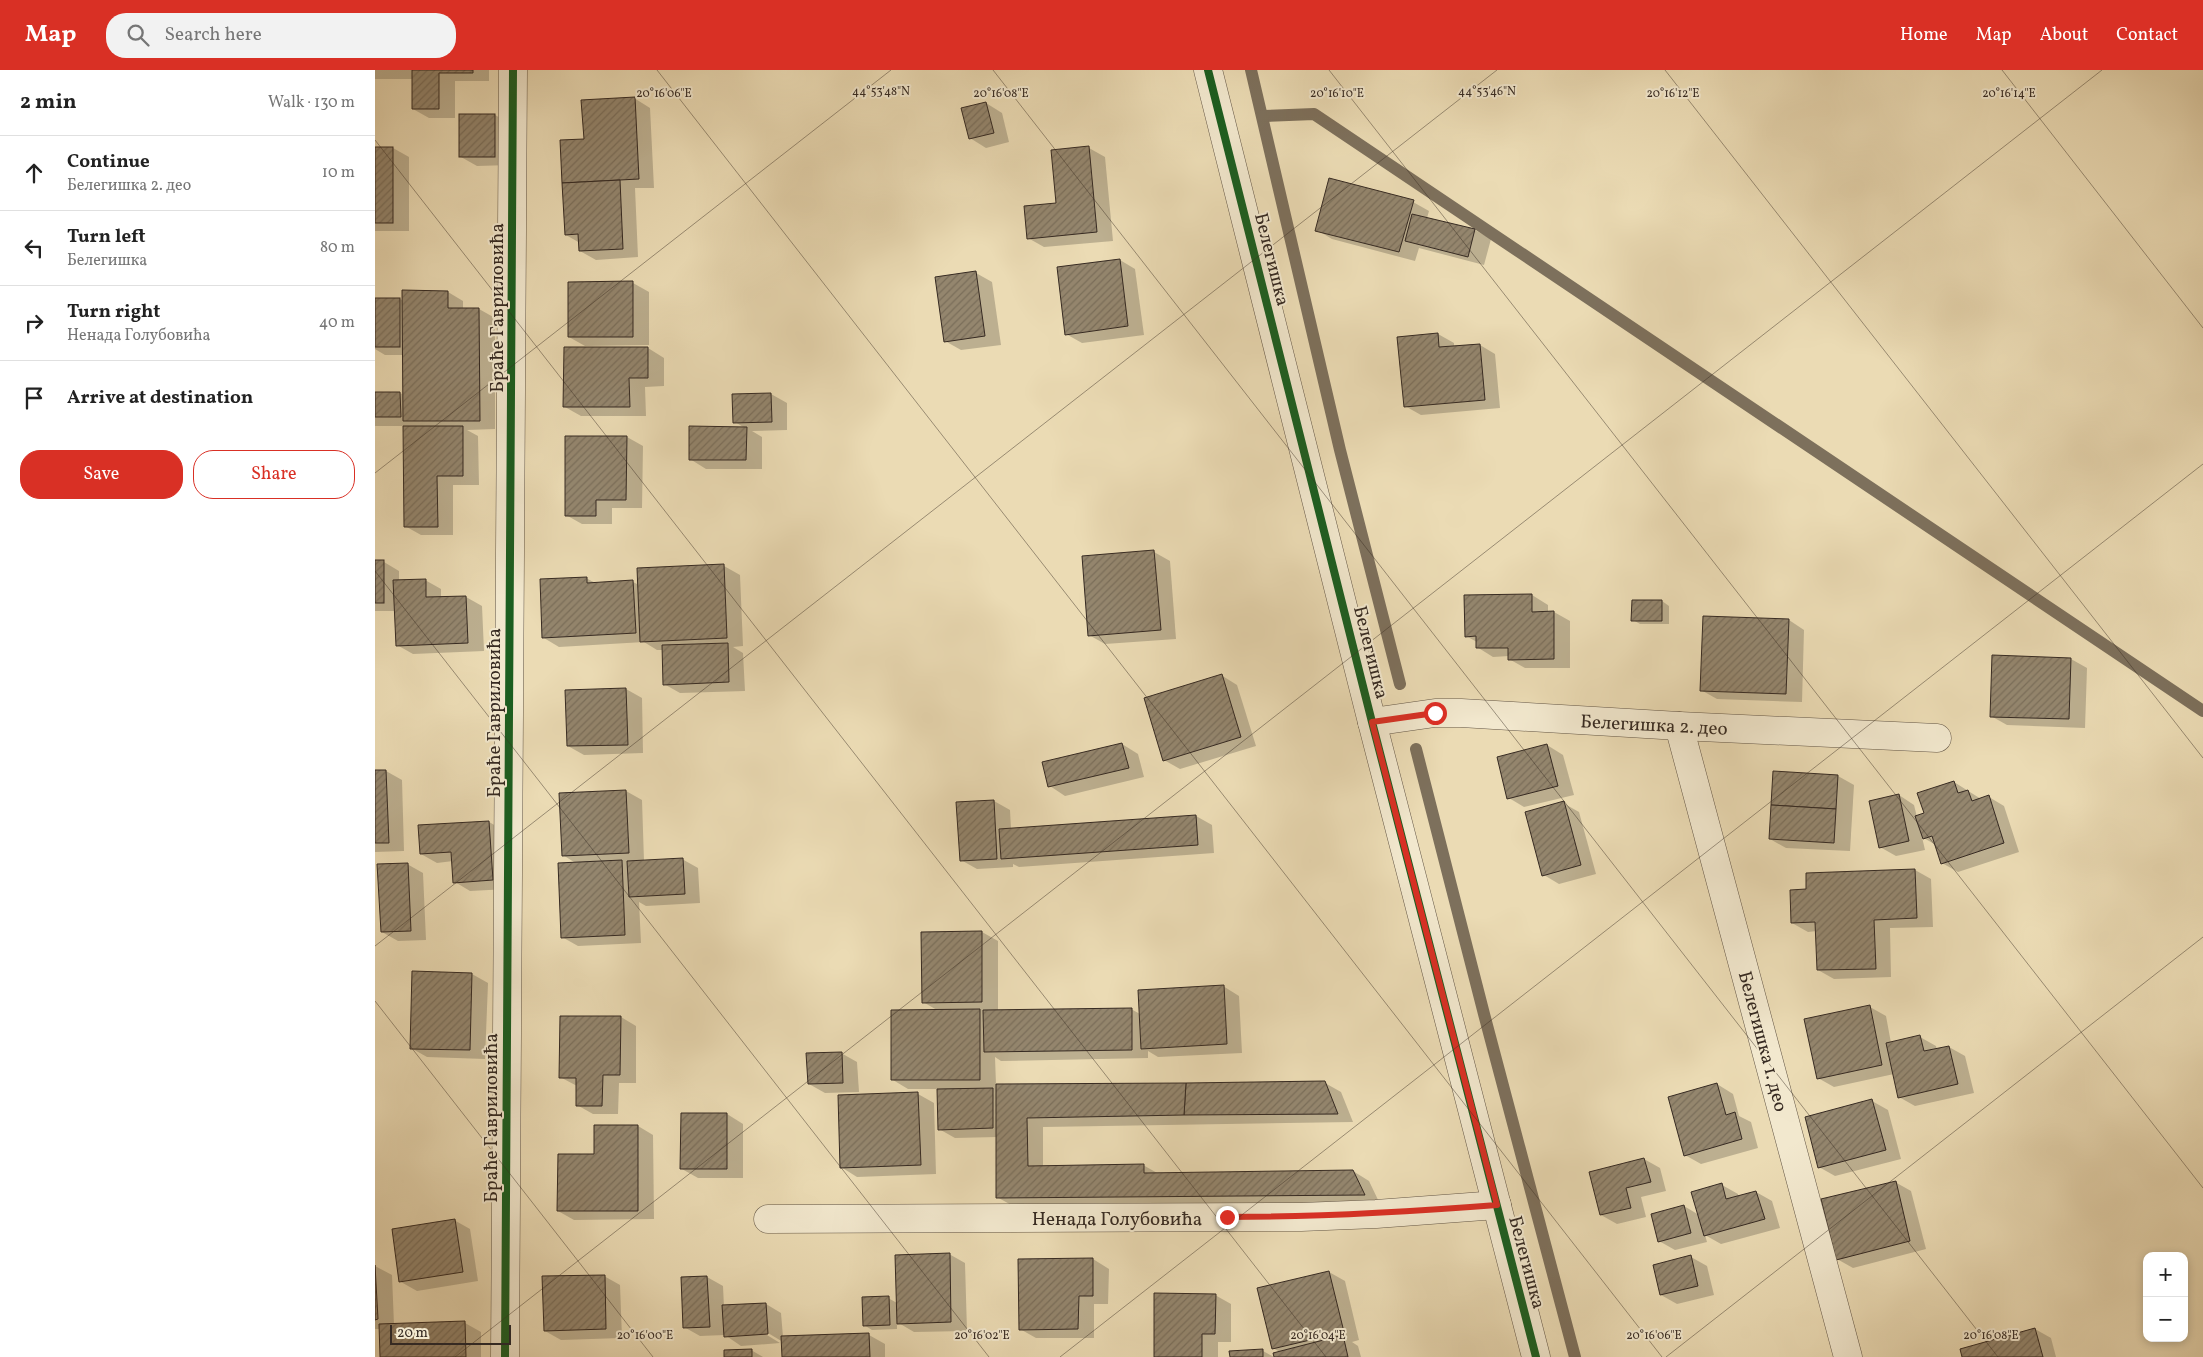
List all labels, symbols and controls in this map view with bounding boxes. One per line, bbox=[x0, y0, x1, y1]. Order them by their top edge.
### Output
search box bbox=[106, 13, 456, 58]
text: Map bbox=[25, 18, 76, 52]
icon: search bbox=[124, 21, 152, 49]
text: Search here bbox=[164, 22, 262, 48]
text: Home bbox=[1900, 23, 1948, 48]
text: Map bbox=[1976, 23, 2012, 48]
text: About bbox=[2040, 23, 2088, 48]
text: Contact bbox=[2116, 23, 2178, 48]
text: 44°53'48"N bbox=[852, 84, 910, 100]
text: 44°53'46"N bbox=[1458, 84, 1516, 100]
text: 20°16'06"E bbox=[636, 86, 692, 102]
text: 20°16'08"E bbox=[973, 86, 1029, 102]
text: 20°16'10"E bbox=[1310, 86, 1364, 102]
text: 20°16'12"E bbox=[1646, 86, 1700, 102]
text: 20°16'14"E bbox=[1982, 86, 2036, 102]
text: 2 min bbox=[20, 88, 77, 117]
text: Walk · 130 m bbox=[268, 92, 355, 114]
text: Continue bbox=[67, 149, 150, 175]
icon: ahead bbox=[20, 159, 48, 187]
text: 10 m bbox=[322, 162, 355, 184]
text: Белегишка 2. део bbox=[67, 175, 191, 197]
street label: Белегишка bbox=[1247, 210, 1295, 309]
street label: Браће Гавриловића bbox=[485, 223, 511, 393]
text: Turn left bbox=[67, 224, 146, 250]
icon: left bbox=[20, 234, 48, 262]
text: 80 m bbox=[320, 237, 355, 259]
text: Белегишка bbox=[67, 250, 147, 272]
text: Turn right bbox=[67, 299, 160, 325]
icon: right bbox=[20, 309, 48, 337]
text: 40 m bbox=[319, 312, 355, 334]
text: Ненада Голубовића bbox=[67, 325, 211, 347]
icon: arrive bbox=[20, 384, 48, 412]
text: Arrive at destination bbox=[67, 385, 253, 411]
button: Save bbox=[20, 450, 183, 499]
button: Share bbox=[193, 450, 355, 499]
street label: Белегишка bbox=[1346, 603, 1394, 702]
street label: Браће Гавриловића bbox=[482, 628, 508, 798]
route start bbox=[1424, 702, 1447, 725]
street label: Белегишка 2. део bbox=[1580, 709, 1728, 743]
street label: Белегишка 1. део bbox=[1731, 968, 1793, 1115]
street label: Браће Гавриловића bbox=[479, 1033, 505, 1203]
route end bbox=[1216, 1206, 1239, 1229]
street label: Ненада Голубовића bbox=[1032, 1207, 1202, 1233]
street label: Белегишка bbox=[1501, 1213, 1551, 1312]
map controls bbox=[2143, 1252, 2188, 1342]
button: + bbox=[2143, 1252, 2188, 1297]
button: − bbox=[2143, 1297, 2188, 1342]
scale bar bbox=[390, 1322, 511, 1345]
text: 20 m bbox=[397, 1324, 428, 1343]
text: 20°16'00"E bbox=[617, 1328, 673, 1344]
text: 20°16'02"E bbox=[954, 1328, 1010, 1344]
text: 20°16'04"E bbox=[1290, 1328, 1346, 1344]
text: 20°16'06"E bbox=[1626, 1328, 1682, 1344]
text: 20°16'08"E bbox=[1963, 1328, 2019, 1344]

